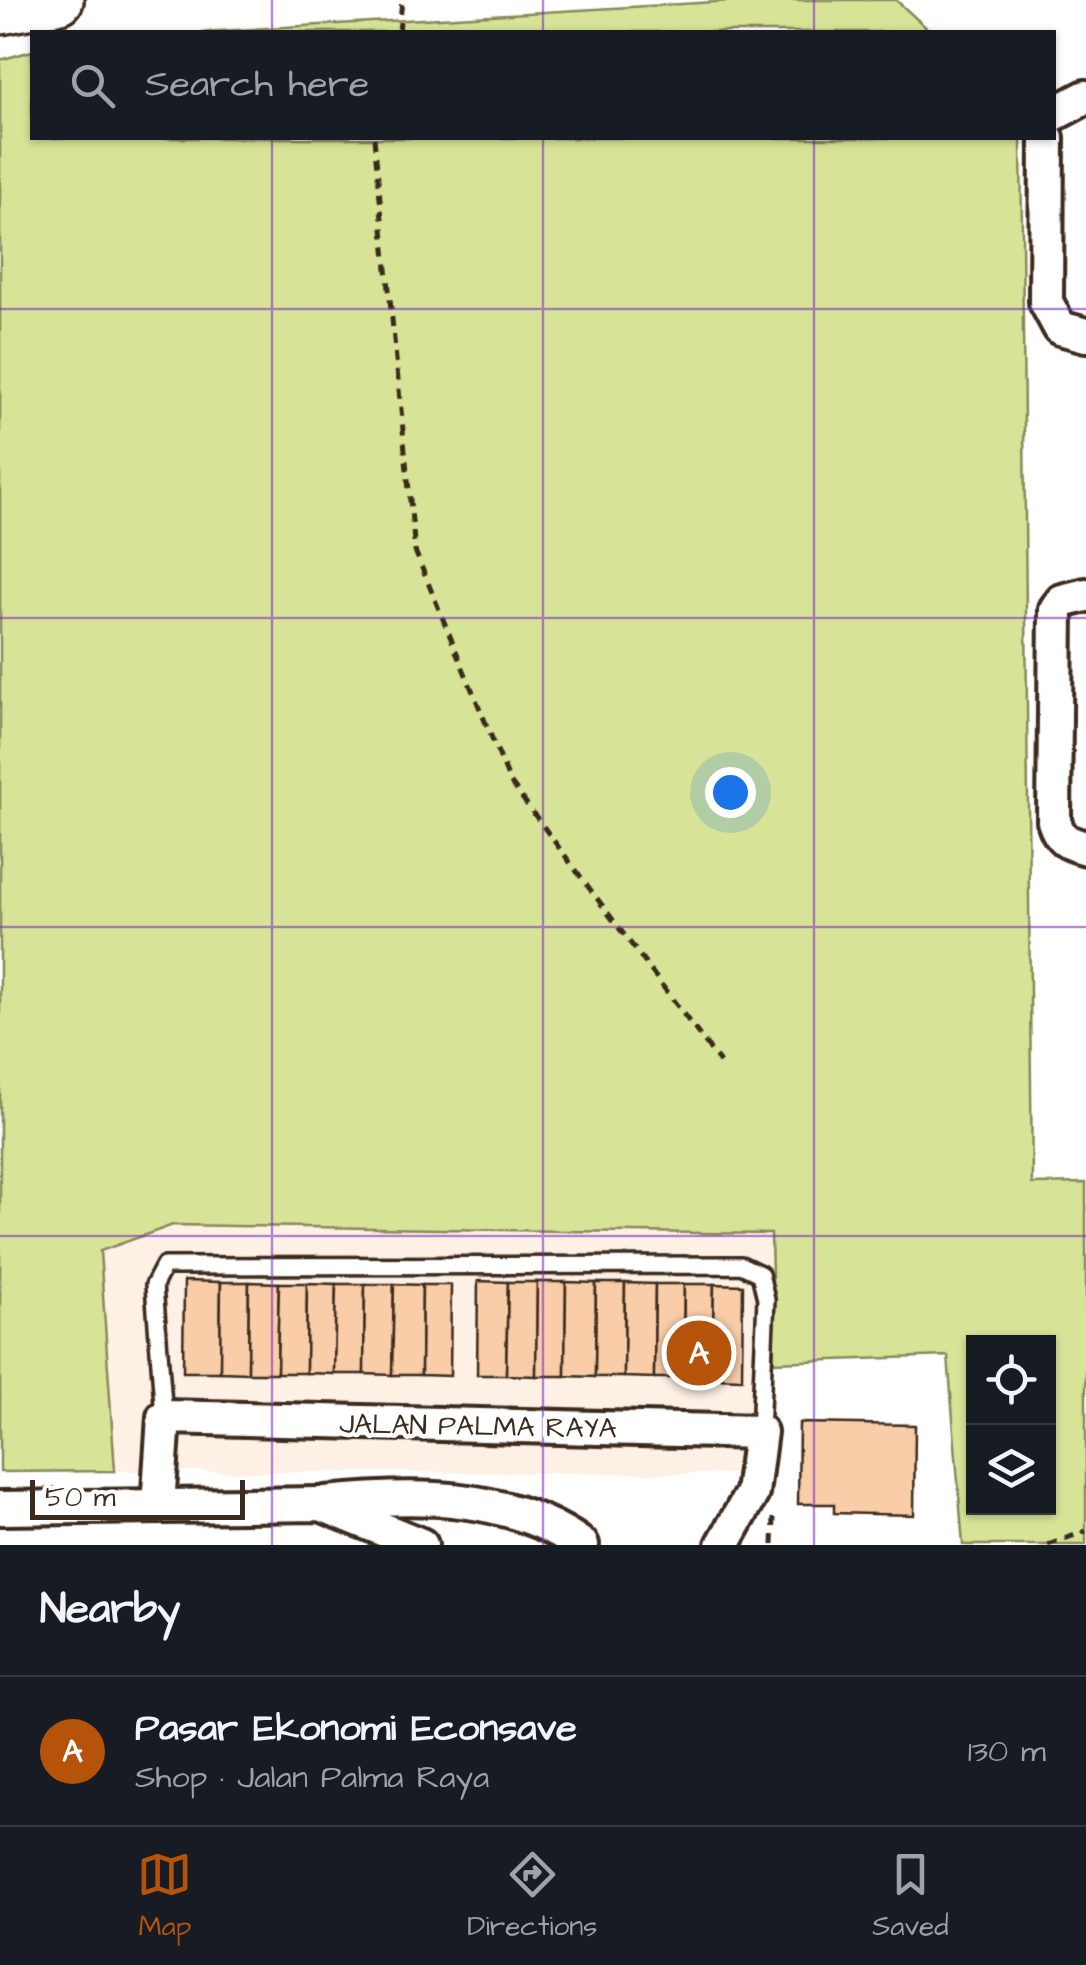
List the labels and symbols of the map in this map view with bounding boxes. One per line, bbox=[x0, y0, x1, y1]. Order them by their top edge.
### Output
your location bbox=[705, 767, 756, 818]
pin: A bbox=[666, 1316, 732, 1390]
street label: JALAN PALMA RAYA bbox=[339, 1405, 617, 1448]
scale bar bbox=[30, 1475, 245, 1520]

